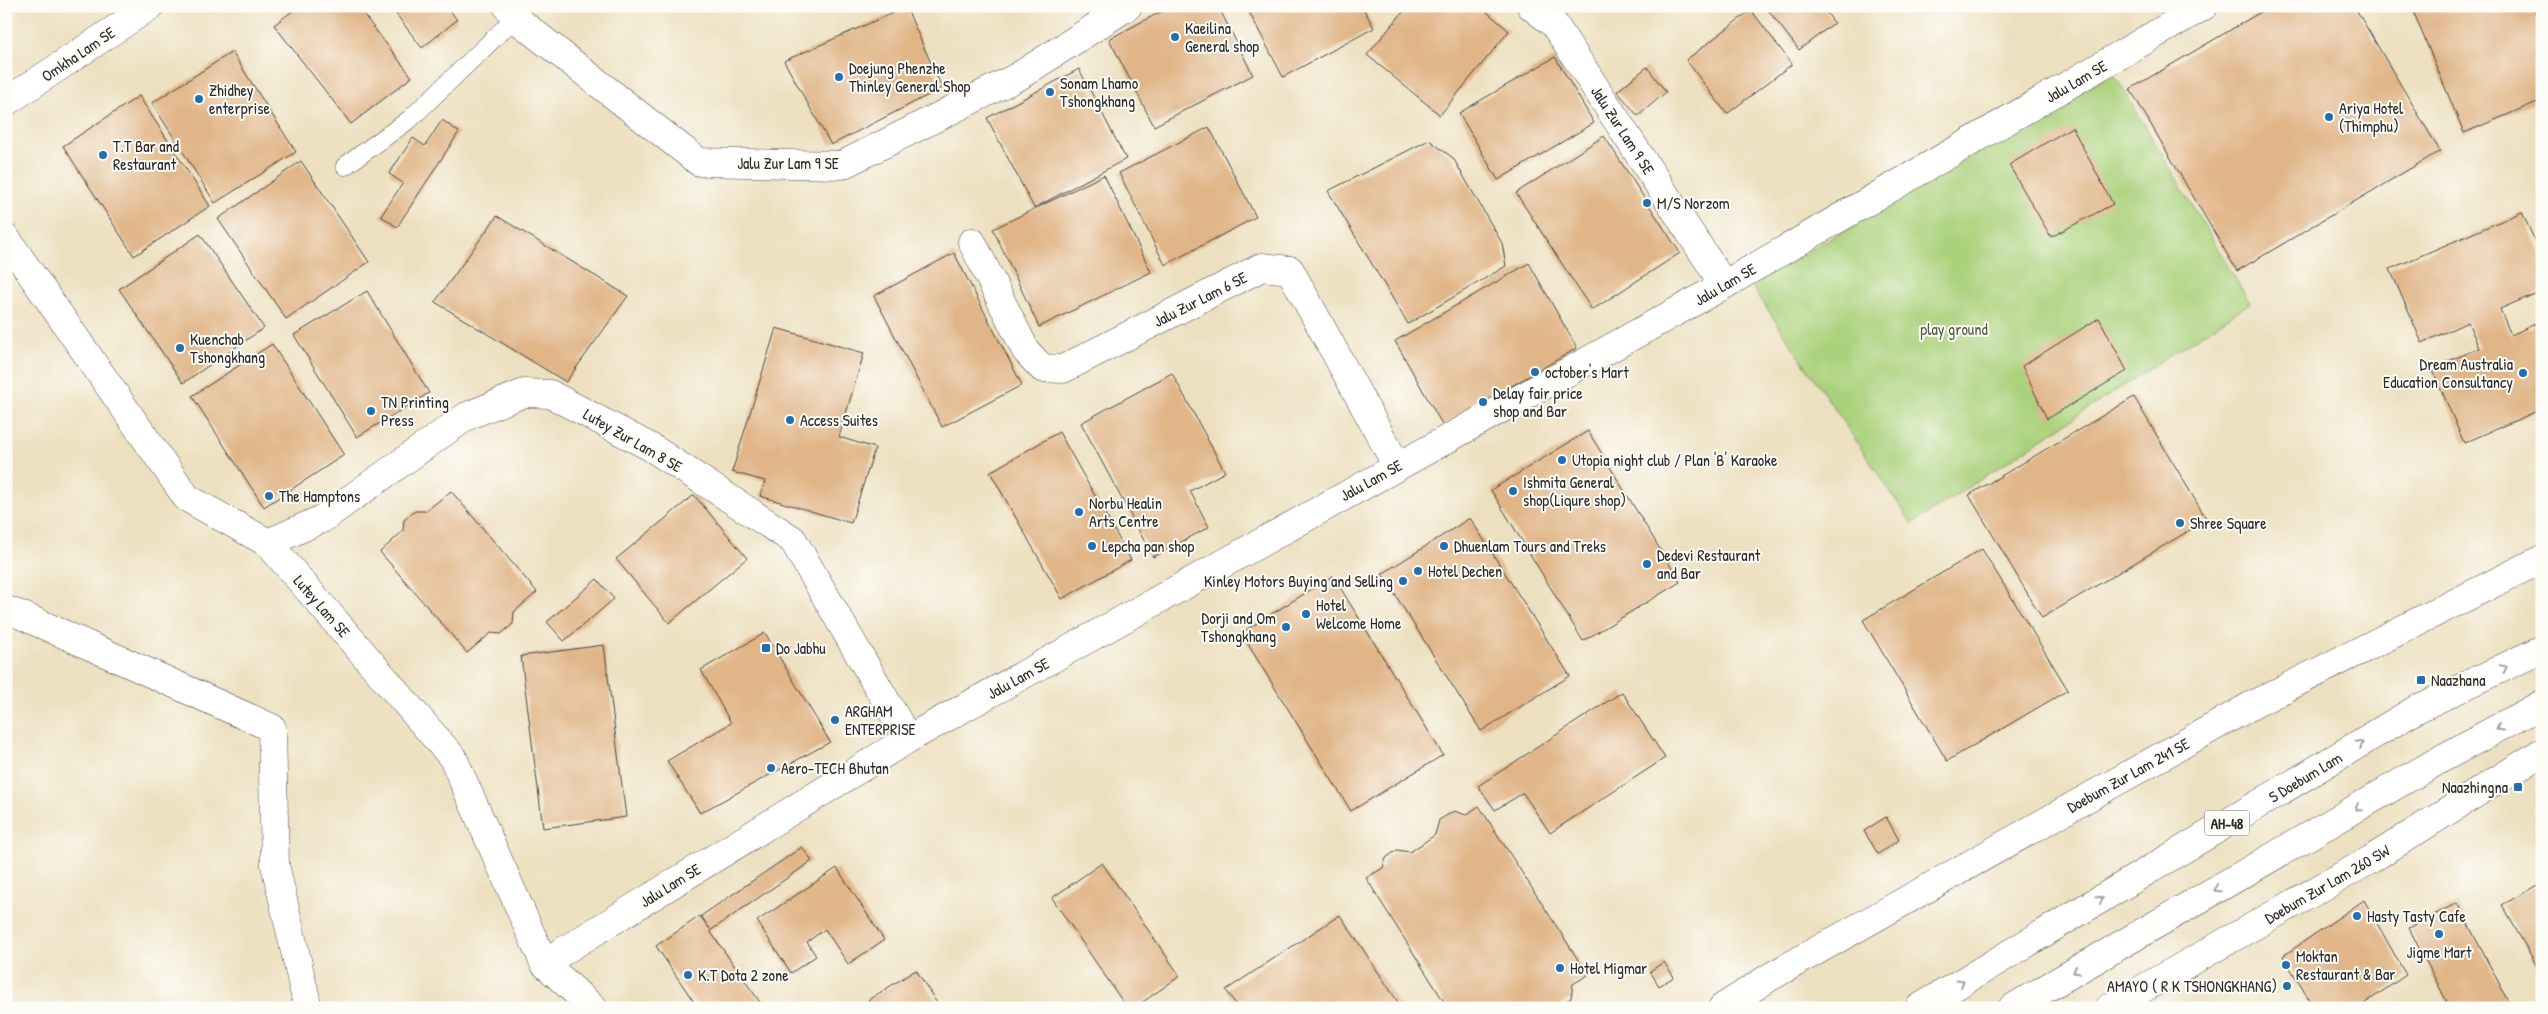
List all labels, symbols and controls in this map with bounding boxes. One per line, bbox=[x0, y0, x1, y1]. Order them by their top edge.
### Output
place label: Kaeilina General shop bbox=[1185, 17, 1259, 57]
street label: Omkha Lam SE bbox=[37, 21, 119, 87]
marker: Kaeilina General shop bbox=[1169, 31, 1181, 43]
street label: Jalu Lam SE bbox=[2041, 55, 2111, 107]
place label: Doejung Phenzhe Thinley General Shop bbox=[849, 57, 971, 97]
marker: Doejung Phenzhe Thinley General Shop bbox=[833, 71, 845, 83]
place label: Sonam Lhamo Tshongkhang bbox=[1060, 72, 1139, 112]
place label: Zhidhey enterprise bbox=[209, 79, 270, 119]
street label: Jalu Zur Lam 9 SE bbox=[1586, 81, 1660, 179]
marker: Sonam Lhamo Tshongkhang bbox=[1044, 86, 1056, 98]
marker: Zhidhey enterprise bbox=[193, 93, 205, 105]
place label: Ariya Hotel (Thimphu) bbox=[2339, 97, 2404, 137]
marker: Ariya Hotel (Thimphu) bbox=[2323, 111, 2335, 123]
place label: T.T Bar and Restaurant bbox=[113, 135, 179, 175]
marker: T.T Bar and Restaurant bbox=[97, 149, 109, 161]
street label: Jalu Zur Lam 9 SE bbox=[737, 152, 839, 174]
place label: M/S Norzom bbox=[1657, 192, 1730, 214]
marker: M/S Norzom bbox=[1641, 197, 1653, 209]
street label: Jalu Lam SE bbox=[1690, 258, 1760, 310]
street label: Jalu Zur Lam 6 SE bbox=[1149, 266, 1251, 332]
park label: play ground bbox=[1920, 318, 1988, 340]
place label: Kuenchab Tshongkhang bbox=[190, 328, 265, 368]
marker: Kuenchab Tshongkhang bbox=[174, 342, 186, 354]
place label: Dream Australia Education Consultancy bbox=[2383, 353, 2513, 393]
place label: october's Mart bbox=[1545, 361, 1629, 383]
marker: october's Mart bbox=[1529, 366, 1541, 378]
marker: Dream Australia Education Consultancy bbox=[2517, 367, 2529, 379]
place label: Delay fair price shop and Bar bbox=[1493, 382, 1583, 422]
place label: TN Printing Press bbox=[381, 391, 449, 431]
marker: Delay fair price shop and Bar bbox=[1477, 396, 1489, 408]
street label: Lutey Zur Lam 8 SE bbox=[580, 403, 686, 477]
marker: TN Printing Press bbox=[365, 405, 377, 417]
place label: Access Suites bbox=[800, 409, 878, 431]
marker: Access Suites bbox=[784, 414, 796, 426]
place label: Utopia night club / Plan 'B' Karaoke bbox=[1572, 449, 1778, 471]
street label: Jalu Lam SE bbox=[1336, 454, 1406, 506]
marker: Utopia night club / Plan 'B' Karaoke bbox=[1556, 454, 1568, 466]
place label: Ishmita General shop(Liqure shop) bbox=[1523, 471, 1626, 511]
place label: The Hamptons bbox=[279, 485, 360, 507]
marker: Ishmita General shop(Liqure shop) bbox=[1507, 485, 1519, 497]
marker: The Hamptons bbox=[263, 490, 275, 502]
place label: Norbu Healin Arts Centre bbox=[1089, 492, 1162, 532]
marker: Norbu Healin Arts Centre bbox=[1073, 506, 1085, 518]
place label: Shree Square bbox=[2190, 512, 2267, 534]
marker: Shree Square bbox=[2174, 517, 2186, 529]
place label: Lepcha pan shop bbox=[1102, 535, 1194, 557]
place label: Dhuenlam Tours and Treks bbox=[1454, 535, 1606, 557]
marker: Lepcha pan shop bbox=[1086, 540, 1098, 552]
marker: Dhuenlam Tours and Treks bbox=[1438, 540, 1450, 552]
place label: Dedevi Restaurant and Bar bbox=[1657, 544, 1761, 584]
marker: Dedevi Restaurant and Bar bbox=[1641, 558, 1653, 570]
place label: Hotel Dechen bbox=[1428, 560, 1502, 582]
marker: Hotel Dechen bbox=[1412, 565, 1424, 577]
street label: Lutey Lam SE bbox=[289, 570, 355, 642]
place label: Kinley Motors Buying and Selling bbox=[1204, 570, 1393, 592]
marker: Kinley Motors Buying and Selling bbox=[1397, 575, 1409, 587]
place label: Hotel Welcome Home bbox=[1316, 594, 1402, 634]
place label: Dorji and Om Tshongkhang bbox=[1201, 607, 1276, 647]
marker: Hotel Welcome Home bbox=[1300, 608, 1312, 620]
marker: Dorji and Om Tshongkhang bbox=[1280, 621, 1292, 633]
place label: Do Jabhu bbox=[776, 637, 826, 659]
marker: Do Jabhu bbox=[760, 642, 772, 654]
street label: Jalu Lam SE bbox=[983, 652, 1053, 704]
one-way arrow bbox=[2498, 664, 2507, 674]
place label: Naazhana bbox=[2431, 669, 2485, 691]
marker: Naazhana bbox=[2415, 674, 2427, 686]
place label: ARGHAM ENTERPRISE bbox=[845, 700, 916, 740]
marker: ARGHAM ENTERPRISE bbox=[829, 714, 841, 726]
one-way arrow bbox=[2495, 722, 2504, 732]
street label: Doebum Zur Lam 241 SE bbox=[2063, 732, 2193, 818]
one-way arrow bbox=[2354, 740, 2363, 750]
street label: S Doebum Lam bbox=[2264, 746, 2346, 808]
place label: Aero-TECH Bhutan bbox=[781, 757, 889, 779]
marker: Aero-TECH Bhutan bbox=[765, 762, 777, 774]
place label: Naazhingna bbox=[2442, 776, 2508, 798]
marker: Naazhingna bbox=[2512, 781, 2524, 793]
one-way arrow bbox=[2354, 801, 2363, 811]
road number: AH-48 bbox=[2204, 810, 2250, 836]
street label: Doebum Zur Lam 260 SW bbox=[2260, 839, 2394, 929]
street label: Jalu Lam SE bbox=[635, 858, 705, 912]
one-way arrow bbox=[2213, 883, 2222, 893]
one-way arrow bbox=[2095, 895, 2104, 905]
place label: Hasty Tasty Cafe bbox=[2367, 905, 2467, 927]
marker: Hasty Tasty Cafe bbox=[2351, 910, 2363, 922]
marker: Jigme Mart bbox=[2433, 928, 2445, 940]
place label: Jigme Mart bbox=[2406, 941, 2472, 963]
place label: Moktan Restaurant & Bar bbox=[2296, 945, 2396, 985]
place label: Hotel Migmar bbox=[1570, 957, 1647, 979]
marker: Moktan Restaurant & Bar bbox=[2280, 959, 2292, 971]
marker: Hotel Migmar bbox=[1554, 962, 1566, 974]
place label: K.T Dota 2 zone bbox=[698, 964, 789, 986]
one-way arrow bbox=[2073, 964, 2082, 974]
marker: K.T Dota 2 zone bbox=[682, 969, 694, 981]
place label: AMAYO ( R K TSHONGKHANG) bbox=[2107, 975, 2277, 997]
one-way arrow bbox=[1955, 979, 1964, 989]
marker: AMAYO ( R K TSHONGKHANG) bbox=[2281, 980, 2293, 992]

